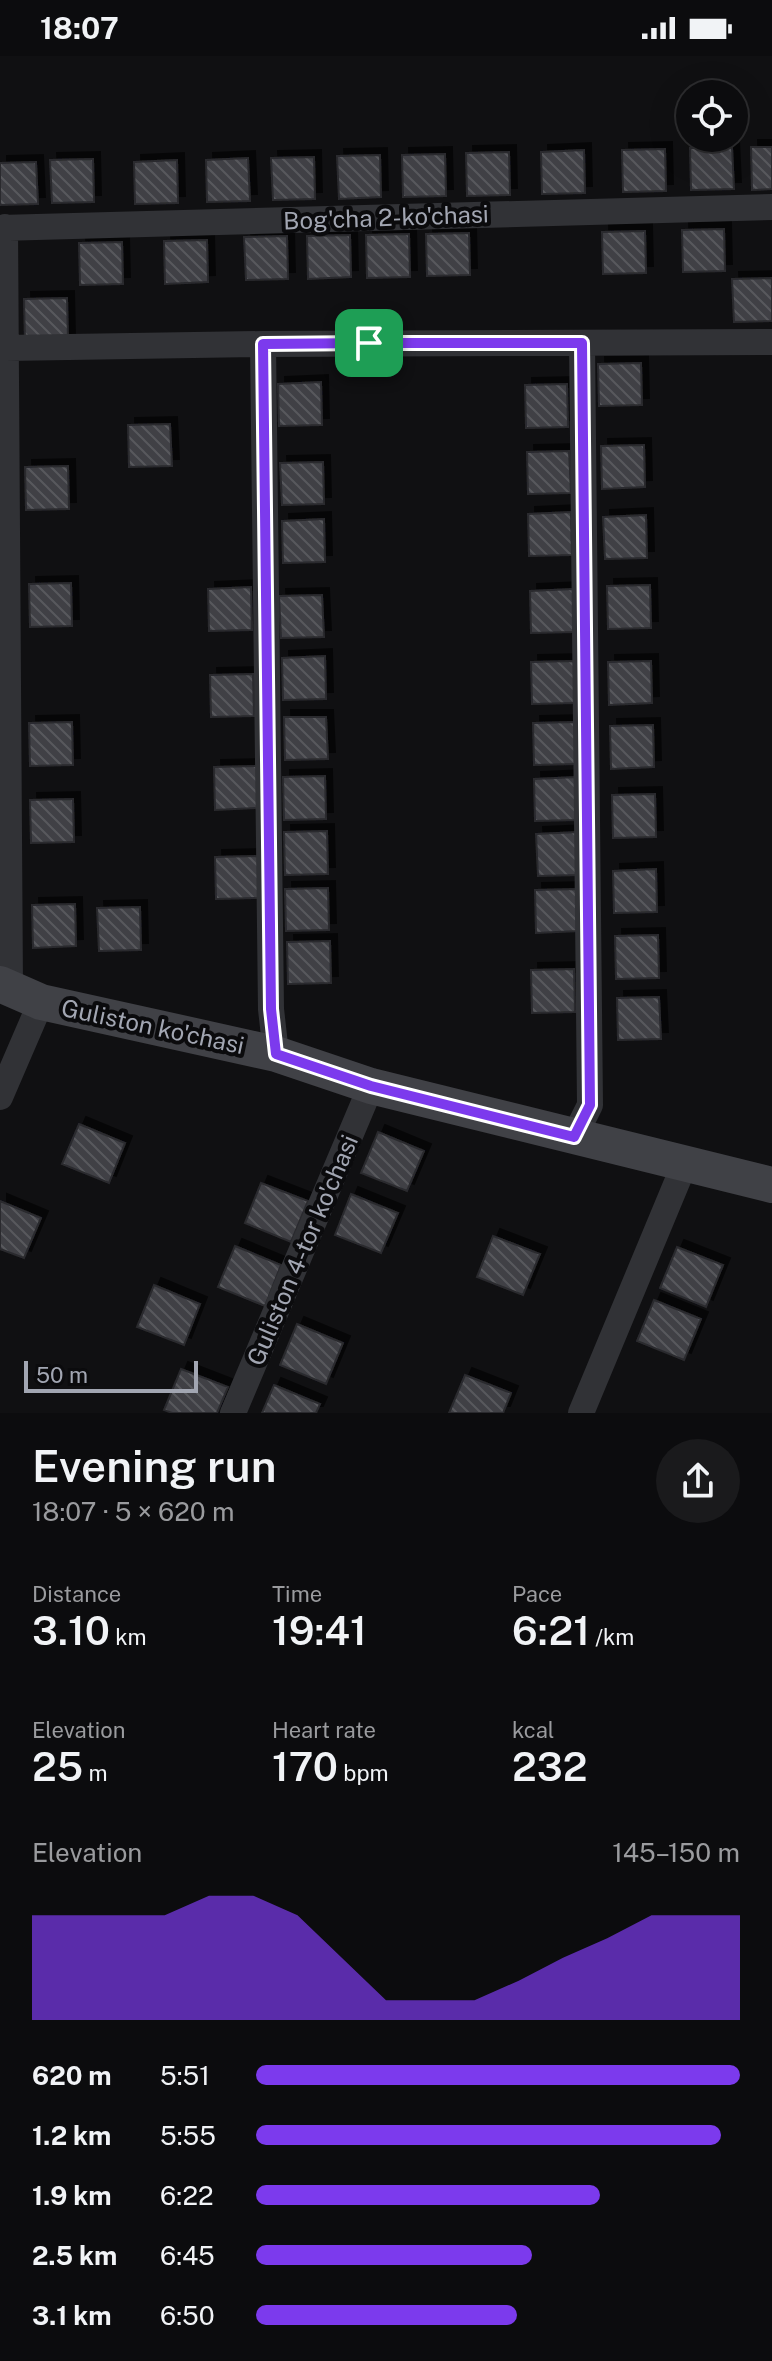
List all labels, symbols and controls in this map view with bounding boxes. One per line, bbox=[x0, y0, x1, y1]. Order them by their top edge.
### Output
text: 18:07 bbox=[40, 10, 119, 46]
map controls bbox=[676, 80, 748, 152]
button: locate bbox=[676, 80, 748, 152]
street label: Bog'cha 2-ko'chasi bbox=[283, 199, 489, 235]
pin bbox=[335, 309, 403, 377]
icon: arrive bbox=[347, 321, 391, 365]
street label: Guliston ko'chasi bbox=[59, 993, 247, 1059]
street label: Guliston 4-tor ko'chasi bbox=[241, 1131, 363, 1369]
scale bar bbox=[24, 1357, 198, 1393]
text: 50 m bbox=[36, 1362, 88, 1388]
button: share bbox=[656, 1439, 740, 1523]
text: Evening run bbox=[32, 1440, 277, 1492]
text: 18:07 · 5 × 620 m bbox=[32, 1496, 235, 1527]
text: Distance bbox=[32, 1581, 121, 1607]
text: Time bbox=[272, 1581, 322, 1607]
text: Pace bbox=[512, 1581, 562, 1607]
text: 3.10 bbox=[32, 1607, 110, 1654]
text: 19:41 bbox=[272, 1607, 367, 1654]
text: 6:21 bbox=[512, 1607, 590, 1654]
text: km bbox=[110, 1624, 147, 1650]
text: /km bbox=[590, 1624, 634, 1650]
text: Elevation bbox=[32, 1717, 125, 1743]
text: Heart rate bbox=[272, 1717, 376, 1743]
text: kcal bbox=[512, 1717, 554, 1743]
text: 25 bbox=[32, 1743, 83, 1790]
text: 170 bbox=[272, 1743, 338, 1790]
text: 232 bbox=[512, 1743, 587, 1790]
text: m bbox=[83, 1760, 107, 1786]
text: bpm bbox=[338, 1760, 389, 1786]
text: Elevation bbox=[32, 1837, 142, 1868]
text: 145–150 m bbox=[612, 1837, 740, 1868]
text: 620 m bbox=[32, 2060, 112, 2091]
text: 5:51 bbox=[160, 2060, 210, 2091]
text: 1.2 km bbox=[32, 2120, 111, 2151]
text: 5:55 bbox=[160, 2120, 216, 2151]
text: 1.9 km bbox=[32, 2180, 111, 2211]
text: 6:22 bbox=[160, 2180, 214, 2211]
text: 2.5 km bbox=[32, 2240, 117, 2271]
text: 6:45 bbox=[160, 2240, 215, 2271]
text: 3.1 km bbox=[32, 2300, 112, 2331]
text: 6:50 bbox=[160, 2300, 215, 2331]

